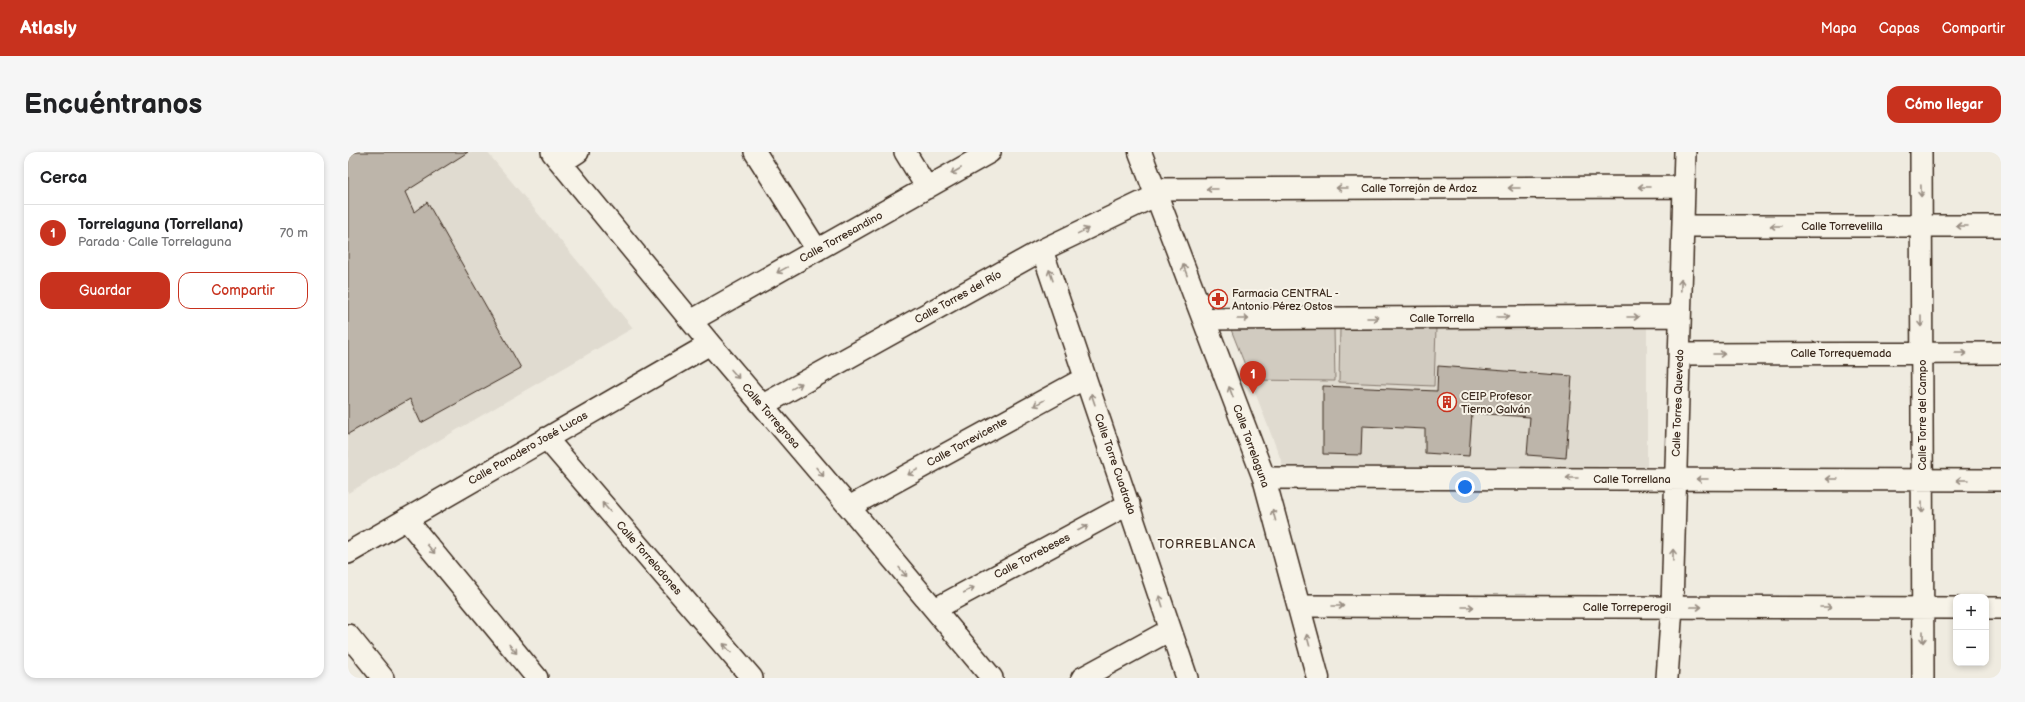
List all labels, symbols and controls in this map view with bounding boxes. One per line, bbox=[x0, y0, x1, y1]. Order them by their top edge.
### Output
text: Atlasly bbox=[20, 17, 77, 40]
text: Mapa bbox=[1821, 20, 1857, 37]
text: Capas bbox=[1879, 20, 1920, 37]
text: Compartir bbox=[1942, 20, 2005, 37]
button: Cómo llegar bbox=[1887, 86, 2001, 123]
text: Encuéntranos bbox=[24, 88, 202, 121]
text: Cerca bbox=[40, 168, 87, 188]
one-way arrow bbox=[951, 168, 963, 176]
street label: Calle Torrejón de Ardoz bbox=[1361, 182, 1478, 195]
one-way arrow bbox=[1638, 183, 1651, 191]
one-way arrow bbox=[1336, 184, 1349, 192]
one-way arrow bbox=[1508, 184, 1521, 192]
one-way arrow bbox=[1917, 184, 1925, 197]
one-way arrow bbox=[1206, 185, 1219, 193]
street label: Calle Torresandino bbox=[797, 209, 885, 265]
text: Torrelaguna (Torrellana) bbox=[78, 215, 243, 234]
street label: Calle Torrevelilla bbox=[1801, 220, 1883, 233]
one-way arrow bbox=[1770, 222, 1783, 230]
one-way arrow bbox=[1956, 222, 1969, 230]
text: 1 bbox=[50, 225, 56, 241]
text: 70 m bbox=[280, 225, 308, 241]
one-way arrow bbox=[1077, 227, 1089, 234]
text: Parada · Calle Torrelaguna bbox=[78, 234, 232, 250]
one-way arrow bbox=[1181, 265, 1189, 277]
one-way arrow bbox=[776, 266, 788, 274]
street label: Calle Torres del Río bbox=[912, 268, 1004, 326]
one-way arrow bbox=[1047, 269, 1054, 282]
button: Guardar bbox=[40, 272, 170, 309]
button: Compartir bbox=[178, 272, 308, 309]
one-way arrow bbox=[1677, 279, 1684, 292]
place label: Farmacia CENTRAL - Antonio Pérez Ostos bbox=[1232, 287, 1339, 313]
pharmacy icon: Farmacia CENTRAL - Antonio Pérez Ostos bbox=[1207, 288, 1229, 310]
street label: Calle Torrella bbox=[1409, 312, 1475, 325]
one-way arrow bbox=[1496, 313, 1509, 321]
one-way arrow bbox=[1626, 313, 1639, 321]
one-way arrow bbox=[1366, 314, 1379, 322]
one-way arrow bbox=[1917, 314, 1925, 327]
one-way arrow bbox=[1236, 315, 1249, 323]
street label: Calle Torrequemada bbox=[1791, 347, 1891, 360]
street label: Calle Torres Quevedo bbox=[1670, 349, 1686, 457]
one-way arrow bbox=[1954, 349, 1967, 357]
one-way arrow bbox=[1712, 350, 1725, 358]
street label: Calle Torre del Campo bbox=[1916, 360, 1929, 470]
pin: 1 bbox=[1240, 361, 1266, 394]
one-way arrow bbox=[731, 368, 740, 379]
street label: Calle Torregrosa bbox=[739, 381, 803, 451]
one-way arrow bbox=[791, 382, 803, 390]
one-way arrow bbox=[1227, 387, 1235, 399]
place label: CEIP Profesor Tierno Galván bbox=[1461, 390, 1532, 416]
building icon: CEIP Profesor Tierno Galván bbox=[1436, 391, 1458, 413]
one-way arrow bbox=[1088, 393, 1096, 405]
one-way arrow bbox=[1033, 400, 1045, 408]
street label: Calle Torrelaguna bbox=[1230, 403, 1272, 489]
street label: Calle Panadero José Lucas bbox=[466, 408, 590, 488]
street label: Calle Torre Cuadrada bbox=[1092, 412, 1138, 516]
street label: Calle Torrevicente bbox=[925, 414, 1010, 469]
one-way arrow bbox=[815, 467, 824, 478]
one-way arrow bbox=[907, 469, 919, 477]
street label: Calle Torrellana bbox=[1593, 473, 1671, 486]
one-way arrow bbox=[1566, 474, 1579, 482]
one-way arrow bbox=[1696, 475, 1709, 483]
one-way arrow bbox=[1826, 475, 1839, 483]
one-way arrow bbox=[1956, 476, 1969, 484]
your location bbox=[1455, 477, 1475, 497]
one-way arrow bbox=[1918, 500, 1926, 513]
one-way arrow bbox=[601, 502, 610, 512]
one-way arrow bbox=[1270, 509, 1277, 522]
street label: Calle Torrelodones bbox=[613, 519, 685, 598]
one-way arrow bbox=[1077, 524, 1089, 532]
street label: Calle Torrebeses bbox=[992, 530, 1073, 581]
district label: TORREBLANCA bbox=[1158, 537, 1256, 552]
one-way arrow bbox=[426, 543, 435, 554]
one-way arrow bbox=[1669, 549, 1677, 562]
one-way arrow bbox=[899, 566, 908, 577]
one-way arrow bbox=[963, 586, 975, 594]
map controls bbox=[1953, 594, 1989, 666]
button: + bbox=[1953, 594, 1989, 630]
one-way arrow bbox=[1157, 595, 1164, 608]
street label: Calle Torreperogil bbox=[1583, 601, 1671, 614]
one-way arrow bbox=[1331, 602, 1344, 610]
one-way arrow bbox=[1461, 603, 1474, 611]
one-way arrow bbox=[1689, 603, 1702, 611]
one-way arrow bbox=[1819, 603, 1832, 611]
one-way arrow bbox=[1919, 630, 1927, 643]
button: − bbox=[1953, 630, 1989, 666]
one-way arrow bbox=[1303, 634, 1311, 647]
one-way arrow bbox=[722, 643, 731, 654]
one-way arrow bbox=[509, 644, 518, 654]

